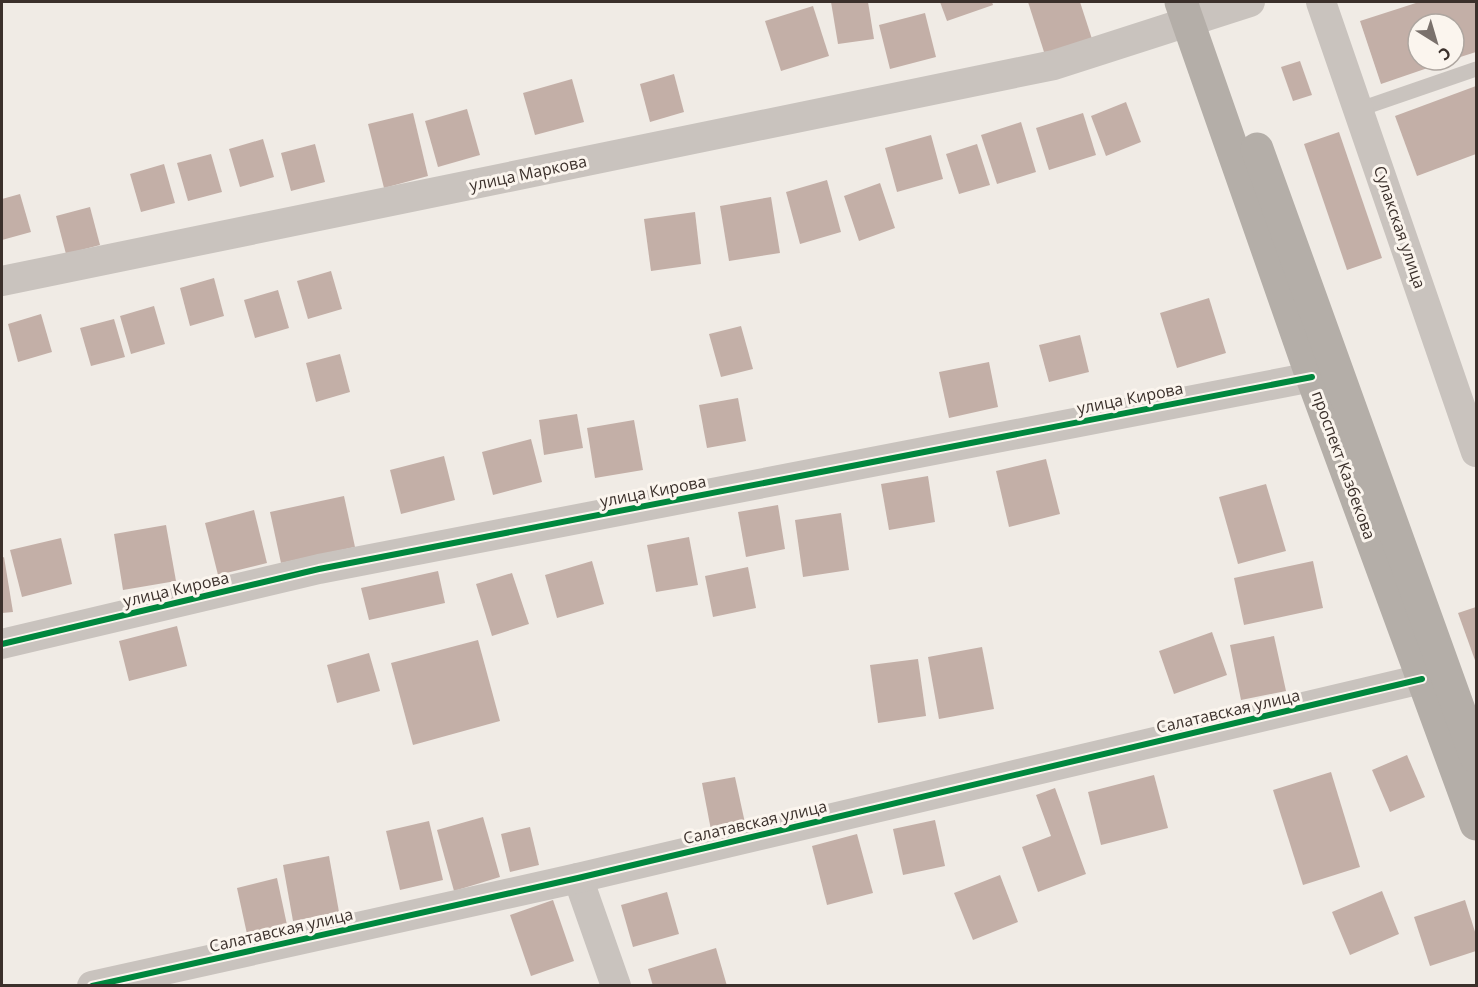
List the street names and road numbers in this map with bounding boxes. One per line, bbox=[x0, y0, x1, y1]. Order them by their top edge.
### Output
street label: улица Маркова bbox=[467, 150, 589, 196]
street label: Сулакская улица bbox=[1369, 163, 1431, 291]
street label: улица Кирова bbox=[1075, 377, 1185, 419]
street label: проспект Казбекова bbox=[1307, 388, 1381, 542]
street label: улица Кирова bbox=[598, 470, 708, 512]
street label: улица Кирова bbox=[121, 566, 231, 612]
street label: Салатавская улица bbox=[1154, 684, 1302, 738]
street label: Салатавская улица bbox=[681, 795, 829, 849]
street label: Салатавская улица bbox=[207, 903, 355, 957]

